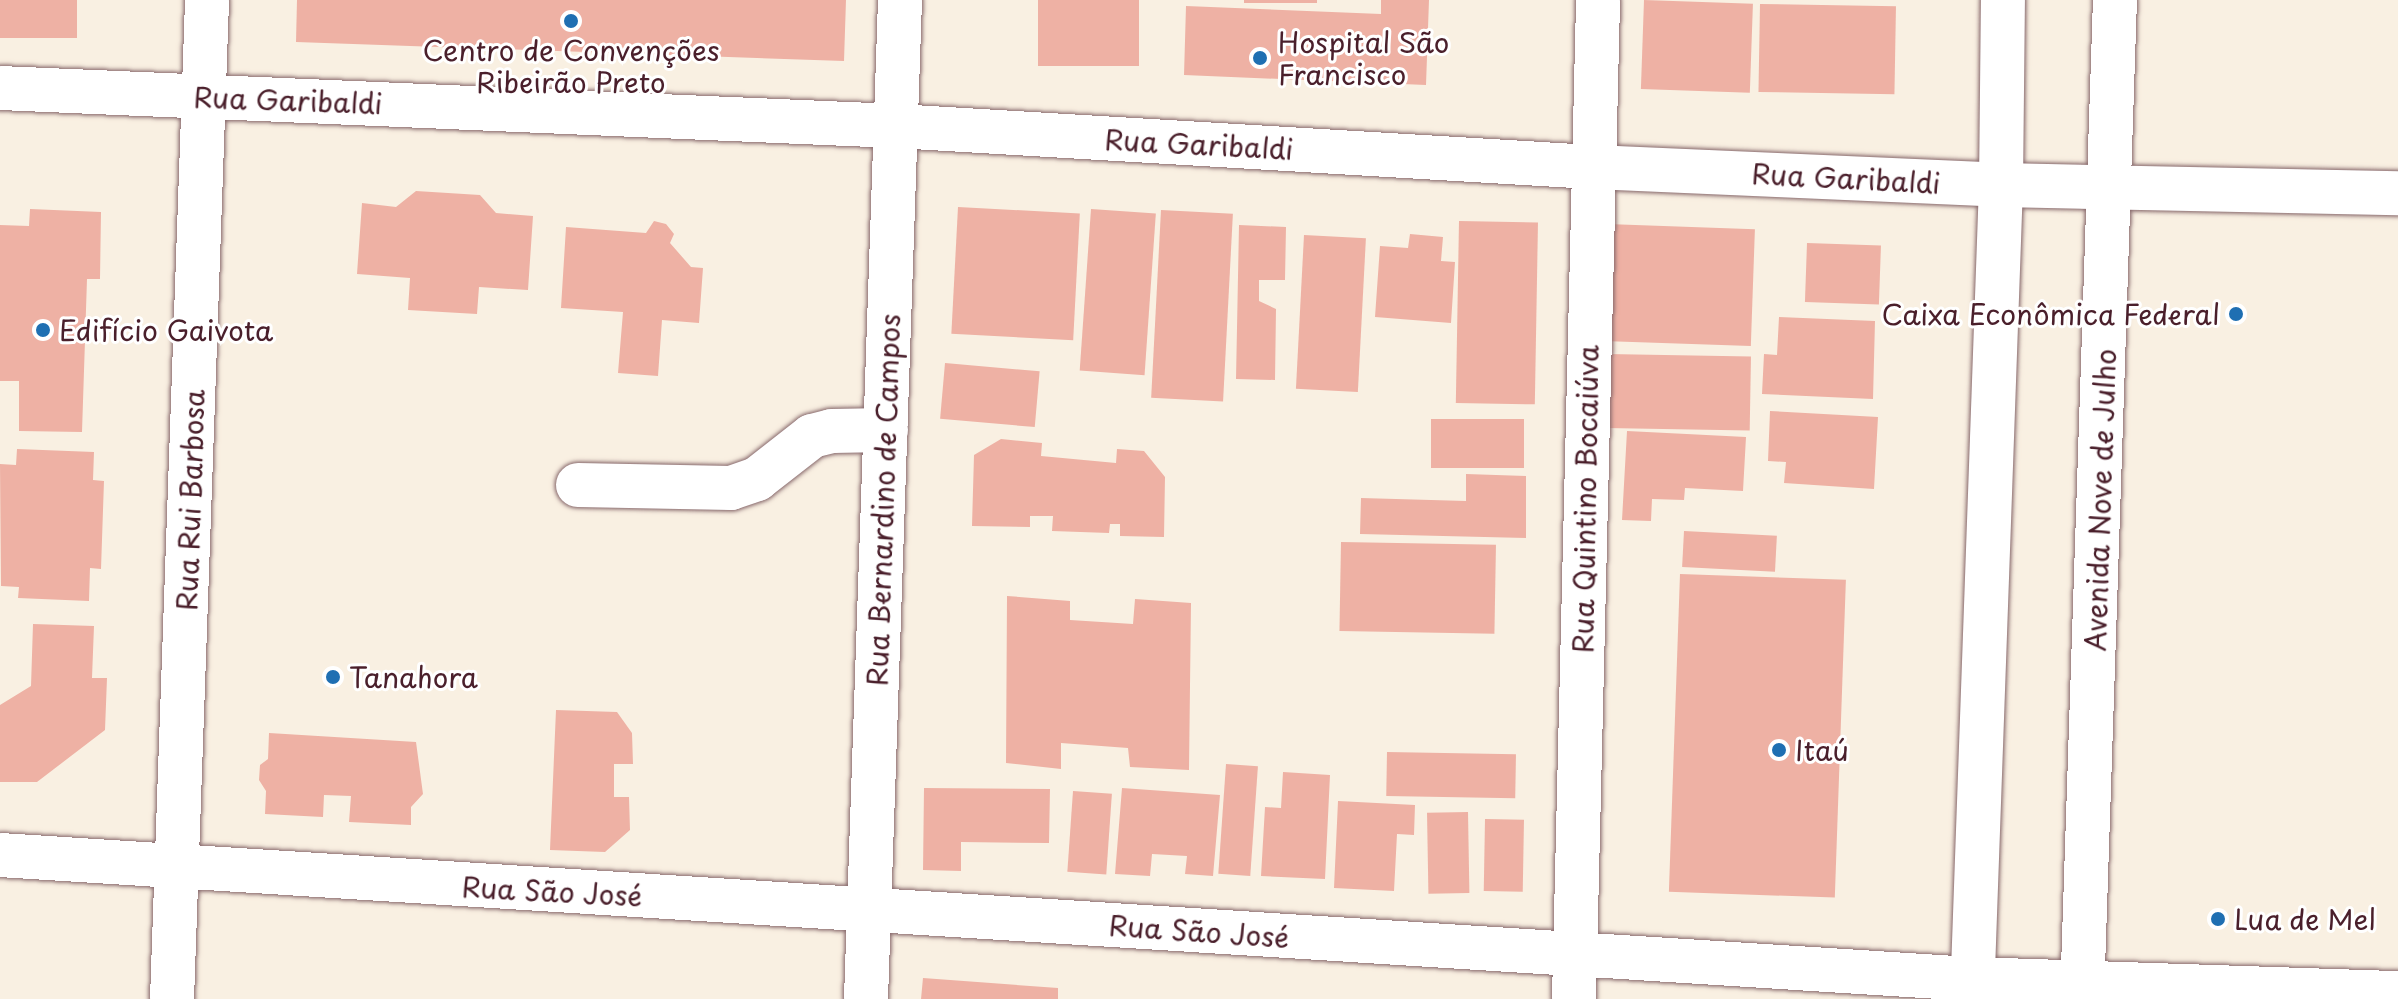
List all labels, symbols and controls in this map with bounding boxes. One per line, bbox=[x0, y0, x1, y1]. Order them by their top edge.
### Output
marker: Centro de Convenções Ribeirão Preto bbox=[562, 12, 580, 30]
place label: Hospital São Francisco bbox=[1278, 25, 1449, 91]
place label: Centro de Convenções Ribeirão Preto bbox=[422, 33, 720, 99]
marker: Hospital São Francisco bbox=[1249, 47, 1271, 69]
street label: Rua Garibaldi bbox=[194, 80, 382, 120]
street label: Rua Garibaldi bbox=[1104, 122, 1294, 166]
street label: Rua Garibaldi bbox=[1751, 156, 1941, 200]
place label: Caixa Econômica Federal bbox=[1878, 297, 2220, 331]
marker: Caixa Econômica Federal bbox=[2227, 305, 2245, 323]
place label: Edifício Gaivota bbox=[59, 313, 272, 347]
street label: Rua Bernardino de Campos bbox=[860, 314, 906, 686]
marker: Edifício Gaivota bbox=[34, 321, 52, 339]
street label: Rua Quintino Bocaiúva bbox=[1566, 344, 1604, 654]
street label: Avenida Nove de Julho bbox=[2078, 347, 2122, 653]
street label: Rua Rui Barbosa bbox=[169, 387, 211, 613]
place label: Tanahora bbox=[349, 660, 478, 694]
marker: Tanahora bbox=[324, 668, 342, 686]
place label: Itaú bbox=[1795, 733, 1849, 767]
marker: Itaú bbox=[1770, 741, 1788, 759]
street label: Rua São José bbox=[461, 869, 643, 913]
place label: Lua de Mel bbox=[2234, 902, 2381, 936]
street label: Rua São José bbox=[1108, 908, 1290, 954]
marker: Lua de Mel bbox=[2209, 910, 2227, 928]

